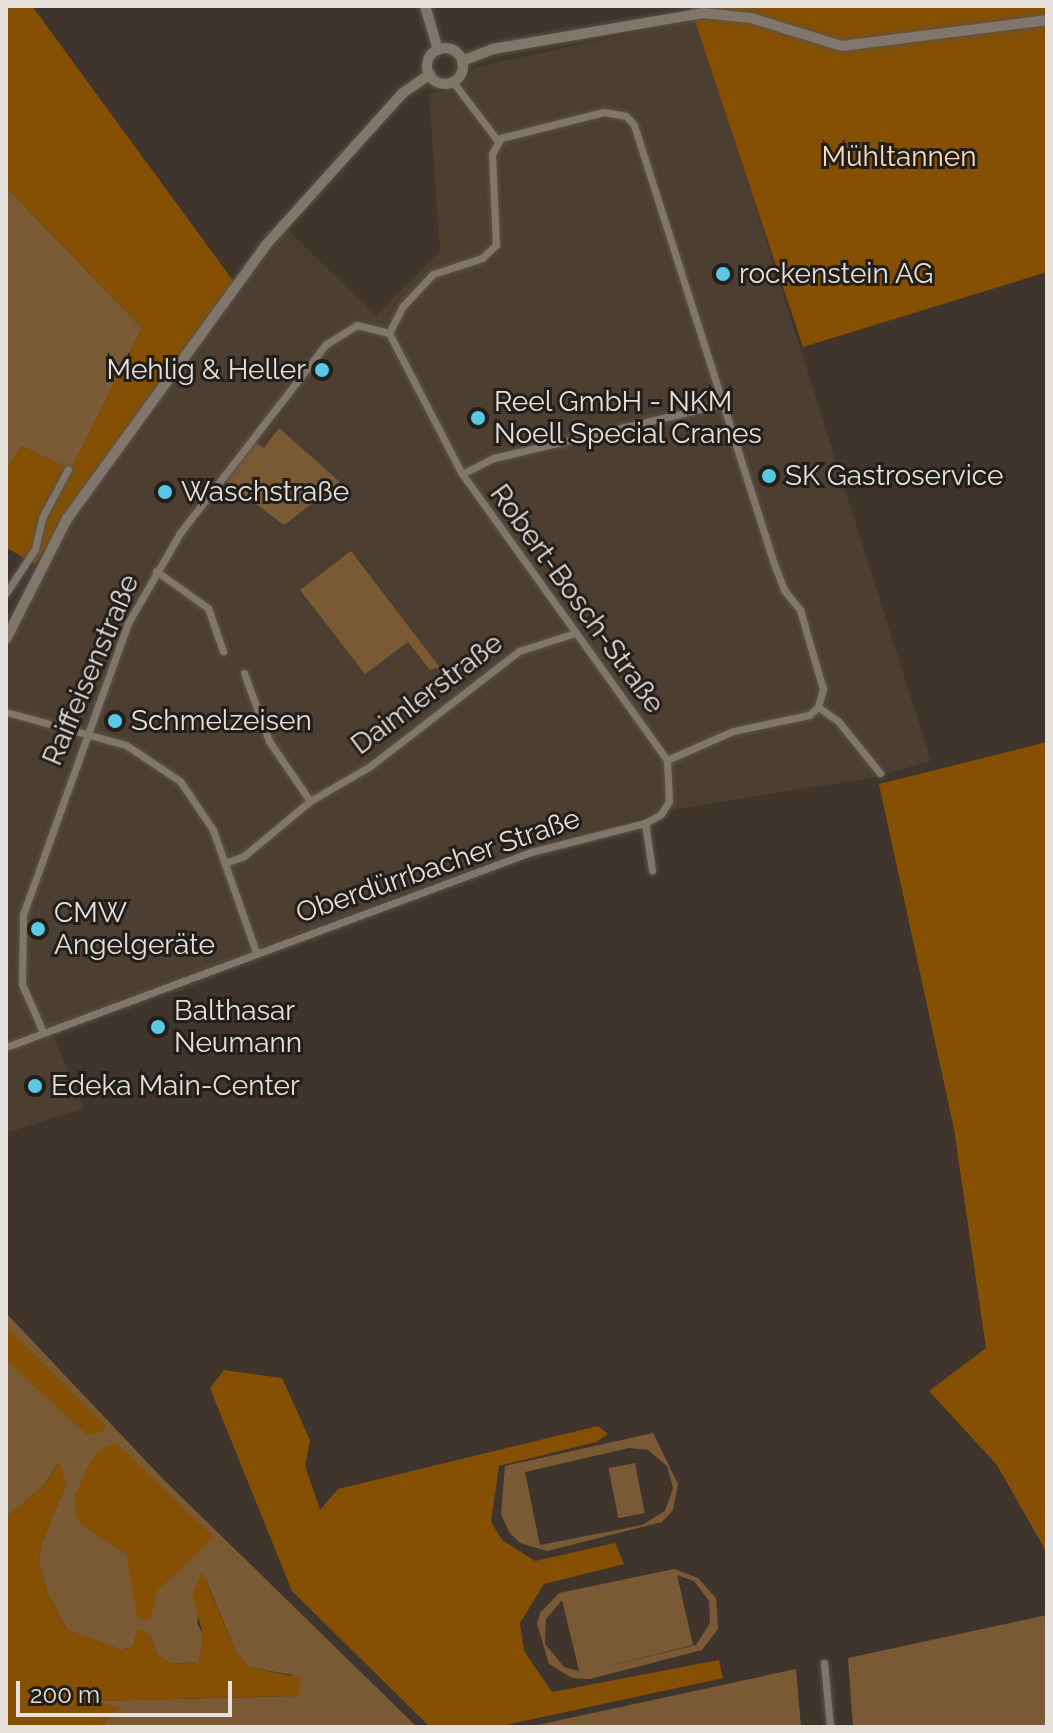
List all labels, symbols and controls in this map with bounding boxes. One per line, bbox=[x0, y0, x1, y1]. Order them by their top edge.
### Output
park label: Mühltannen bbox=[821, 140, 977, 174]
place label: rockenstein AG bbox=[739, 257, 934, 291]
marker: rockenstein AG bbox=[714, 265, 732, 283]
place label: Mehlig & Heller bbox=[107, 353, 306, 387]
marker: Mehlig & Heller bbox=[313, 361, 331, 379]
place label: Reel GmbH - NKM Noell Special Cranes bbox=[494, 385, 764, 451]
marker: Reel GmbH - NKM Noell Special Cranes bbox=[469, 409, 487, 427]
place label: SK Gastroservice bbox=[785, 459, 1004, 493]
marker: SK Gastroservice bbox=[760, 467, 778, 485]
place label: Waschstraße bbox=[181, 475, 349, 509]
street label: Robert-Bosch-Straße bbox=[483, 478, 671, 720]
marker: Waschstraße bbox=[156, 483, 174, 501]
street label: Raiffeisenstraße bbox=[36, 570, 146, 770]
street label: Daimlerstraße bbox=[345, 626, 509, 762]
place label: Schmelzeisen bbox=[131, 704, 312, 738]
marker: Schmelzeisen bbox=[106, 712, 124, 730]
street label: Oberdürrbacher Straße bbox=[291, 802, 585, 930]
place label: CMW Angelgeräte bbox=[54, 896, 215, 962]
marker: CMW Angelgeräte bbox=[29, 920, 47, 938]
place label: Balthasar Neumann bbox=[174, 994, 302, 1060]
marker: Balthasar Neumann bbox=[149, 1018, 167, 1036]
place label: Edeka Main-Center bbox=[51, 1069, 300, 1103]
marker: Edeka Main-Center bbox=[26, 1077, 44, 1095]
scale bar bbox=[20, 1665, 236, 1715]
text: 200 m bbox=[30, 1680, 100, 1709]

